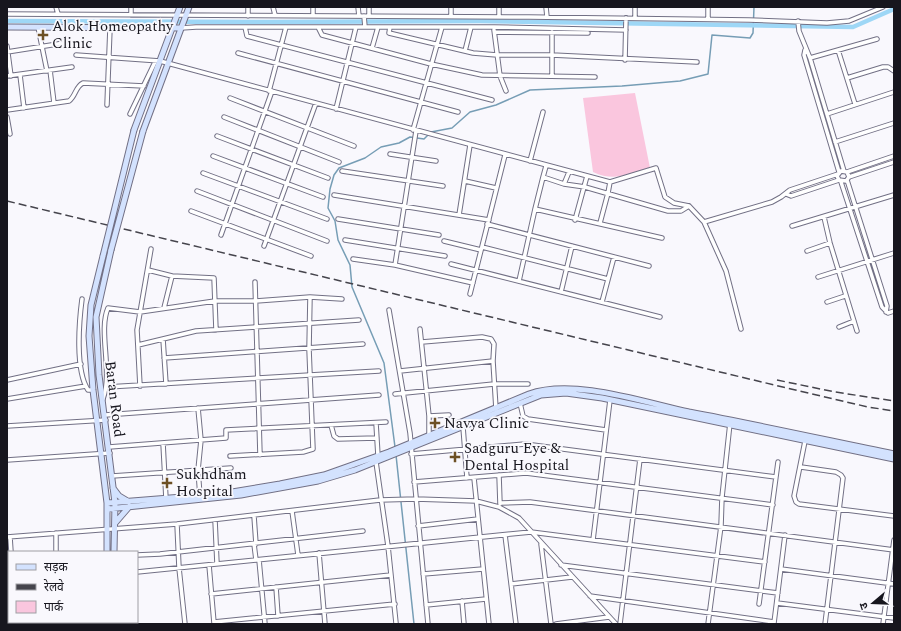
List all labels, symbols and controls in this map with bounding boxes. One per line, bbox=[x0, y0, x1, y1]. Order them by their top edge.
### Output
place label: Alok Homeopathy Clinic bbox=[52, 15, 174, 55]
marker: Alok Homeopathy Clinic bbox=[37, 29, 49, 41]
street label: Baran Road bbox=[98, 359, 131, 439]
place label: Navya Clinic bbox=[444, 412, 529, 435]
marker: Navya Clinic bbox=[429, 417, 441, 429]
place label: Sadguru Eye & Dental Hospital bbox=[464, 437, 569, 477]
marker: Sadguru Eye & Dental Hospital bbox=[449, 451, 461, 463]
place label: Sukhdham Hospital bbox=[176, 463, 247, 503]
marker: Sukhdham Hospital bbox=[161, 477, 173, 489]
legend bbox=[8, 551, 138, 623]
text: सड़क bbox=[44, 558, 69, 577]
text: रेलवे bbox=[44, 578, 64, 597]
north arrow bbox=[853, 583, 893, 623]
text: पार्क bbox=[44, 598, 64, 617]
text: उ bbox=[855, 600, 873, 612]

